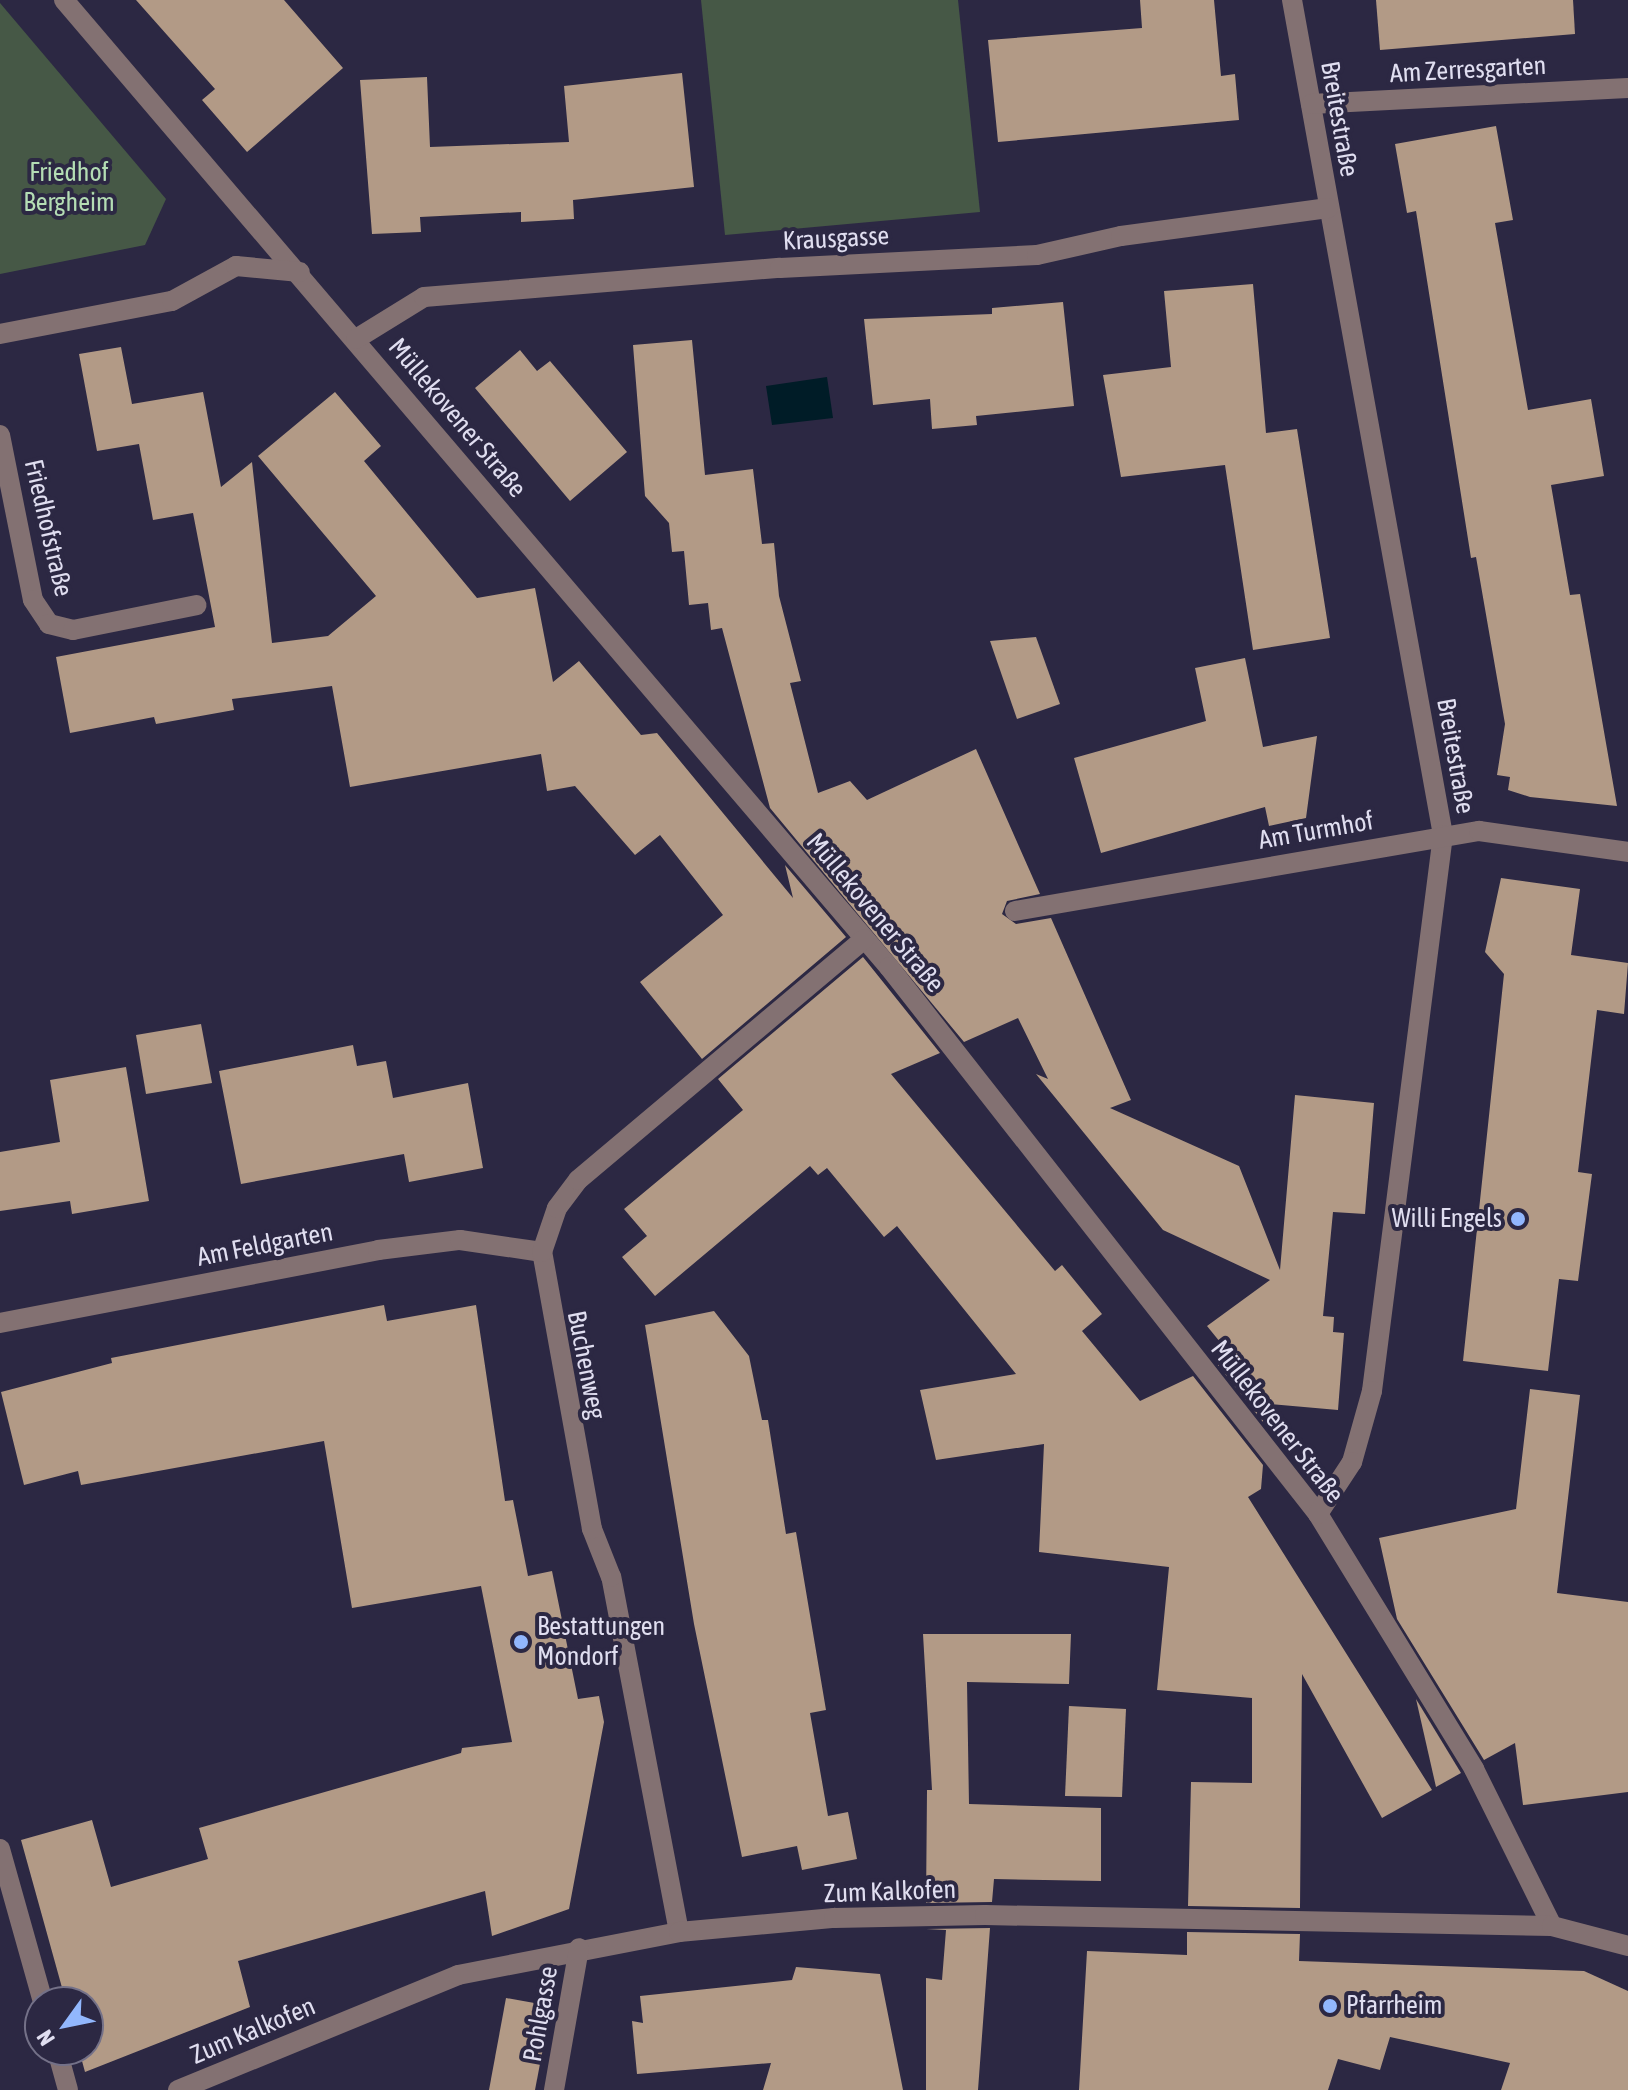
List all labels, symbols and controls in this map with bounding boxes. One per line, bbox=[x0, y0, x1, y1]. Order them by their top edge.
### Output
street label: Am Zerresgarten bbox=[1389, 50, 1547, 90]
street label: Breitestraße bbox=[1314, 59, 1364, 179]
park label: Friedhof Bergheim bbox=[23, 157, 115, 218]
street label: Krausgasse bbox=[782, 221, 890, 257]
street label: Müllekovener Straße bbox=[381, 332, 533, 504]
street label: Friedhofstraße bbox=[17, 457, 79, 599]
street label: Breitestraße bbox=[1430, 696, 1480, 816]
street label: Am Turmhof bbox=[1256, 806, 1376, 856]
street label: Müllekovener Straße bbox=[799, 827, 951, 999]
place label: Willi Engels bbox=[1392, 1203, 1502, 1235]
marker: Willi Engels bbox=[1509, 1210, 1527, 1228]
street label: Am Feldgarten bbox=[195, 1217, 335, 1273]
street label: Buchenweg bbox=[560, 1308, 612, 1422]
street label: Müllekovener Straße bbox=[1204, 1334, 1350, 1510]
place label: Bestattungen Mondorf bbox=[537, 1611, 665, 1672]
marker: Bestattungen Mondorf bbox=[512, 1633, 530, 1651]
street label: Zum Kalkofen bbox=[823, 1874, 957, 1910]
street label: Pohlgasse bbox=[517, 1964, 565, 2064]
north arrow bbox=[24, 1986, 104, 2066]
place label: Pfarrheim bbox=[1346, 1990, 1442, 2022]
street label: Zum Kalkofen bbox=[186, 1991, 320, 2071]
marker: Pfarrheim bbox=[1321, 1997, 1339, 2015]
text: N bbox=[31, 2025, 60, 2051]

